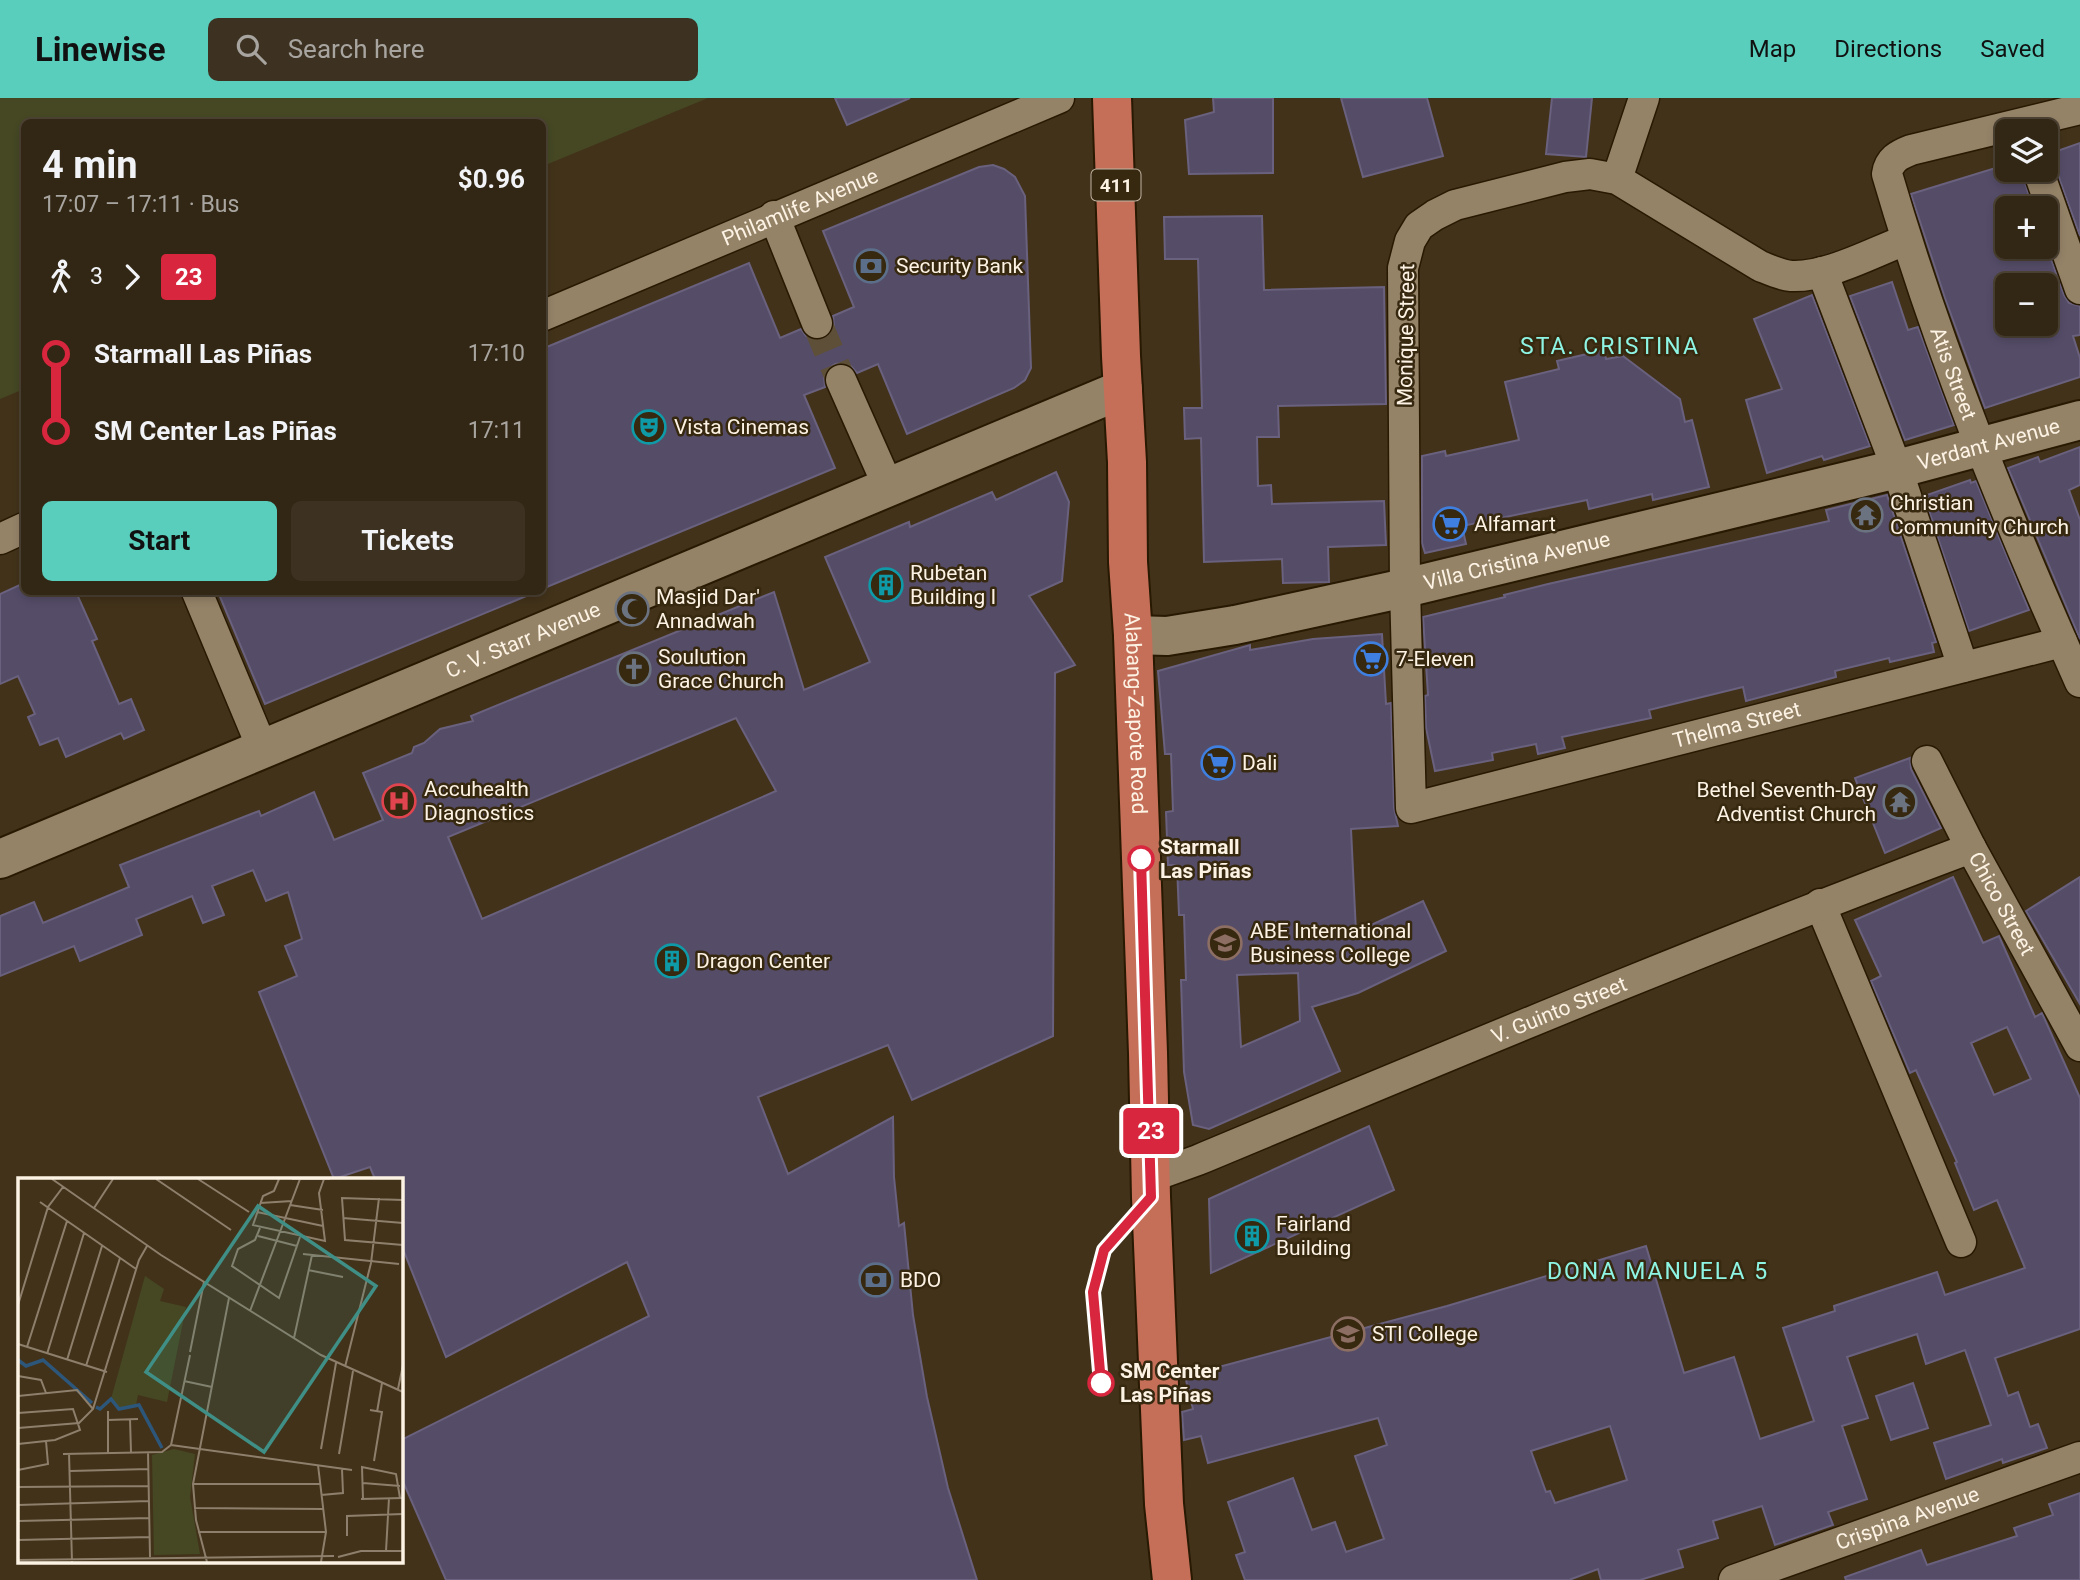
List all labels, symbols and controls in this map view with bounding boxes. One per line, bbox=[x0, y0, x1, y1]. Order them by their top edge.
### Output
search box bbox=[208, 18, 698, 81]
text: Linewise bbox=[35, 30, 166, 69]
icon: search bbox=[232, 30, 270, 68]
text: Search here bbox=[288, 34, 424, 64]
text: Map bbox=[1749, 35, 1796, 63]
text: Directions bbox=[1834, 35, 1942, 63]
text: Saved bbox=[1980, 35, 2045, 63]
map controls bbox=[1995, 119, 2058, 336]
button: layers bbox=[1995, 119, 2058, 182]
text: 4 min bbox=[42, 143, 138, 187]
text: $0.96 bbox=[458, 164, 525, 194]
street label: Philamlife Avenue bbox=[718, 164, 882, 251]
road number: 411 bbox=[1092, 170, 1140, 200]
text: 17:07 – 17:11 · Bus bbox=[42, 191, 239, 218]
button: + bbox=[1995, 196, 2058, 259]
bank icon: Security Bank bbox=[852, 247, 890, 285]
place label: Security Bank bbox=[896, 254, 1024, 278]
icon: walk bbox=[42, 258, 80, 296]
icon: forward bbox=[113, 258, 151, 296]
text: 3 bbox=[90, 263, 103, 290]
text: 23 bbox=[175, 263, 202, 291]
street label: Monique Street bbox=[1393, 264, 1419, 406]
button: − bbox=[1995, 273, 2058, 336]
street label: Atis Street bbox=[1925, 324, 1981, 423]
district label: STA. CRISTINA bbox=[1520, 333, 1700, 360]
text: Starmall Las Piñas bbox=[94, 339, 312, 369]
text: 17:10 bbox=[468, 340, 525, 367]
theatre icon: Vista Cinemas bbox=[630, 408, 668, 446]
street label: Verdant Avenue bbox=[1915, 414, 2063, 475]
place label: Vista Cinemas bbox=[674, 415, 809, 439]
text: SM Center Las Piñas bbox=[94, 416, 337, 446]
text: 17:11 bbox=[468, 417, 525, 444]
place label: Christian Community Church bbox=[1890, 491, 2069, 539]
temple icon: Christian Community Church bbox=[1847, 496, 1885, 534]
button: Start bbox=[42, 501, 277, 581]
button: Tickets bbox=[291, 501, 525, 581]
supermarket icon: Alfamart bbox=[1431, 505, 1469, 543]
place label: Alfamart bbox=[1474, 512, 1556, 536]
street label: Villa Cristina Avenue bbox=[1421, 527, 1613, 595]
place label: Rubetan Building I bbox=[910, 561, 996, 609]
building icon: Rubetan Building I bbox=[867, 566, 905, 604]
place label: Masjid Dar' Annadwah bbox=[656, 585, 760, 633]
mosque icon: Masjid Dar' Annadwah bbox=[613, 590, 651, 628]
street label: C. V. Starr Avenue bbox=[442, 597, 604, 683]
street label: Alabang-Zapote Road bbox=[1119, 612, 1151, 815]
supermarket icon: 7-Eleven bbox=[1352, 640, 1390, 678]
place label: Soulution Grace Church bbox=[658, 645, 784, 693]
place label: 7-Eleven bbox=[1396, 647, 1474, 671]
church icon: Soulution Grace Church bbox=[615, 650, 653, 688]
street label: Thelma Street bbox=[1670, 697, 1803, 753]
supermarket icon: Dali bbox=[1199, 744, 1237, 782]
place label: Dali bbox=[1242, 751, 1277, 775]
place label: Accuhealth Diagnostics bbox=[424, 777, 534, 825]
place label: Bethel Seventh-Day Adventist Church bbox=[1696, 778, 1876, 826]
hospital icon: Accuhealth Diagnostics bbox=[380, 782, 418, 820]
temple icon: Bethel Seventh-Day Adventist Church bbox=[1881, 783, 1919, 821]
place label: Starmall Las Piñas bbox=[1160, 835, 1252, 883]
marker: Starmall Las Piñas bbox=[1128, 846, 1154, 872]
street label: Chico Street bbox=[1964, 848, 2040, 959]
place label: ABE International Business College bbox=[1250, 919, 1411, 967]
school or university icon: ABE International Business College bbox=[1206, 924, 1244, 962]
building icon: Dragon Center bbox=[653, 942, 691, 980]
place label: Dragon Center bbox=[696, 949, 830, 973]
street label: V. Guinto Street bbox=[1488, 972, 1630, 1049]
line badge: 23 bbox=[1120, 1108, 1182, 1154]
text: 23 bbox=[1137, 1117, 1165, 1145]
inset map bbox=[18, 1178, 402, 1562]
place label: Fairland Building bbox=[1276, 1212, 1351, 1260]
building icon: Fairland Building bbox=[1233, 1217, 1271, 1255]
district label: DONA MANUELA 5 bbox=[1547, 1258, 1769, 1285]
bank icon: BDO bbox=[857, 1261, 895, 1299]
place label: BDO bbox=[900, 1268, 941, 1292]
school or university icon: STI College bbox=[1329, 1315, 1367, 1353]
place label: STI College bbox=[1372, 1322, 1478, 1346]
place label: SM Center Las Piñas bbox=[1120, 1359, 1220, 1407]
marker: SM Center Las Piñas bbox=[1088, 1370, 1114, 1396]
street label: Crispina Avenue bbox=[1832, 1482, 1982, 1555]

